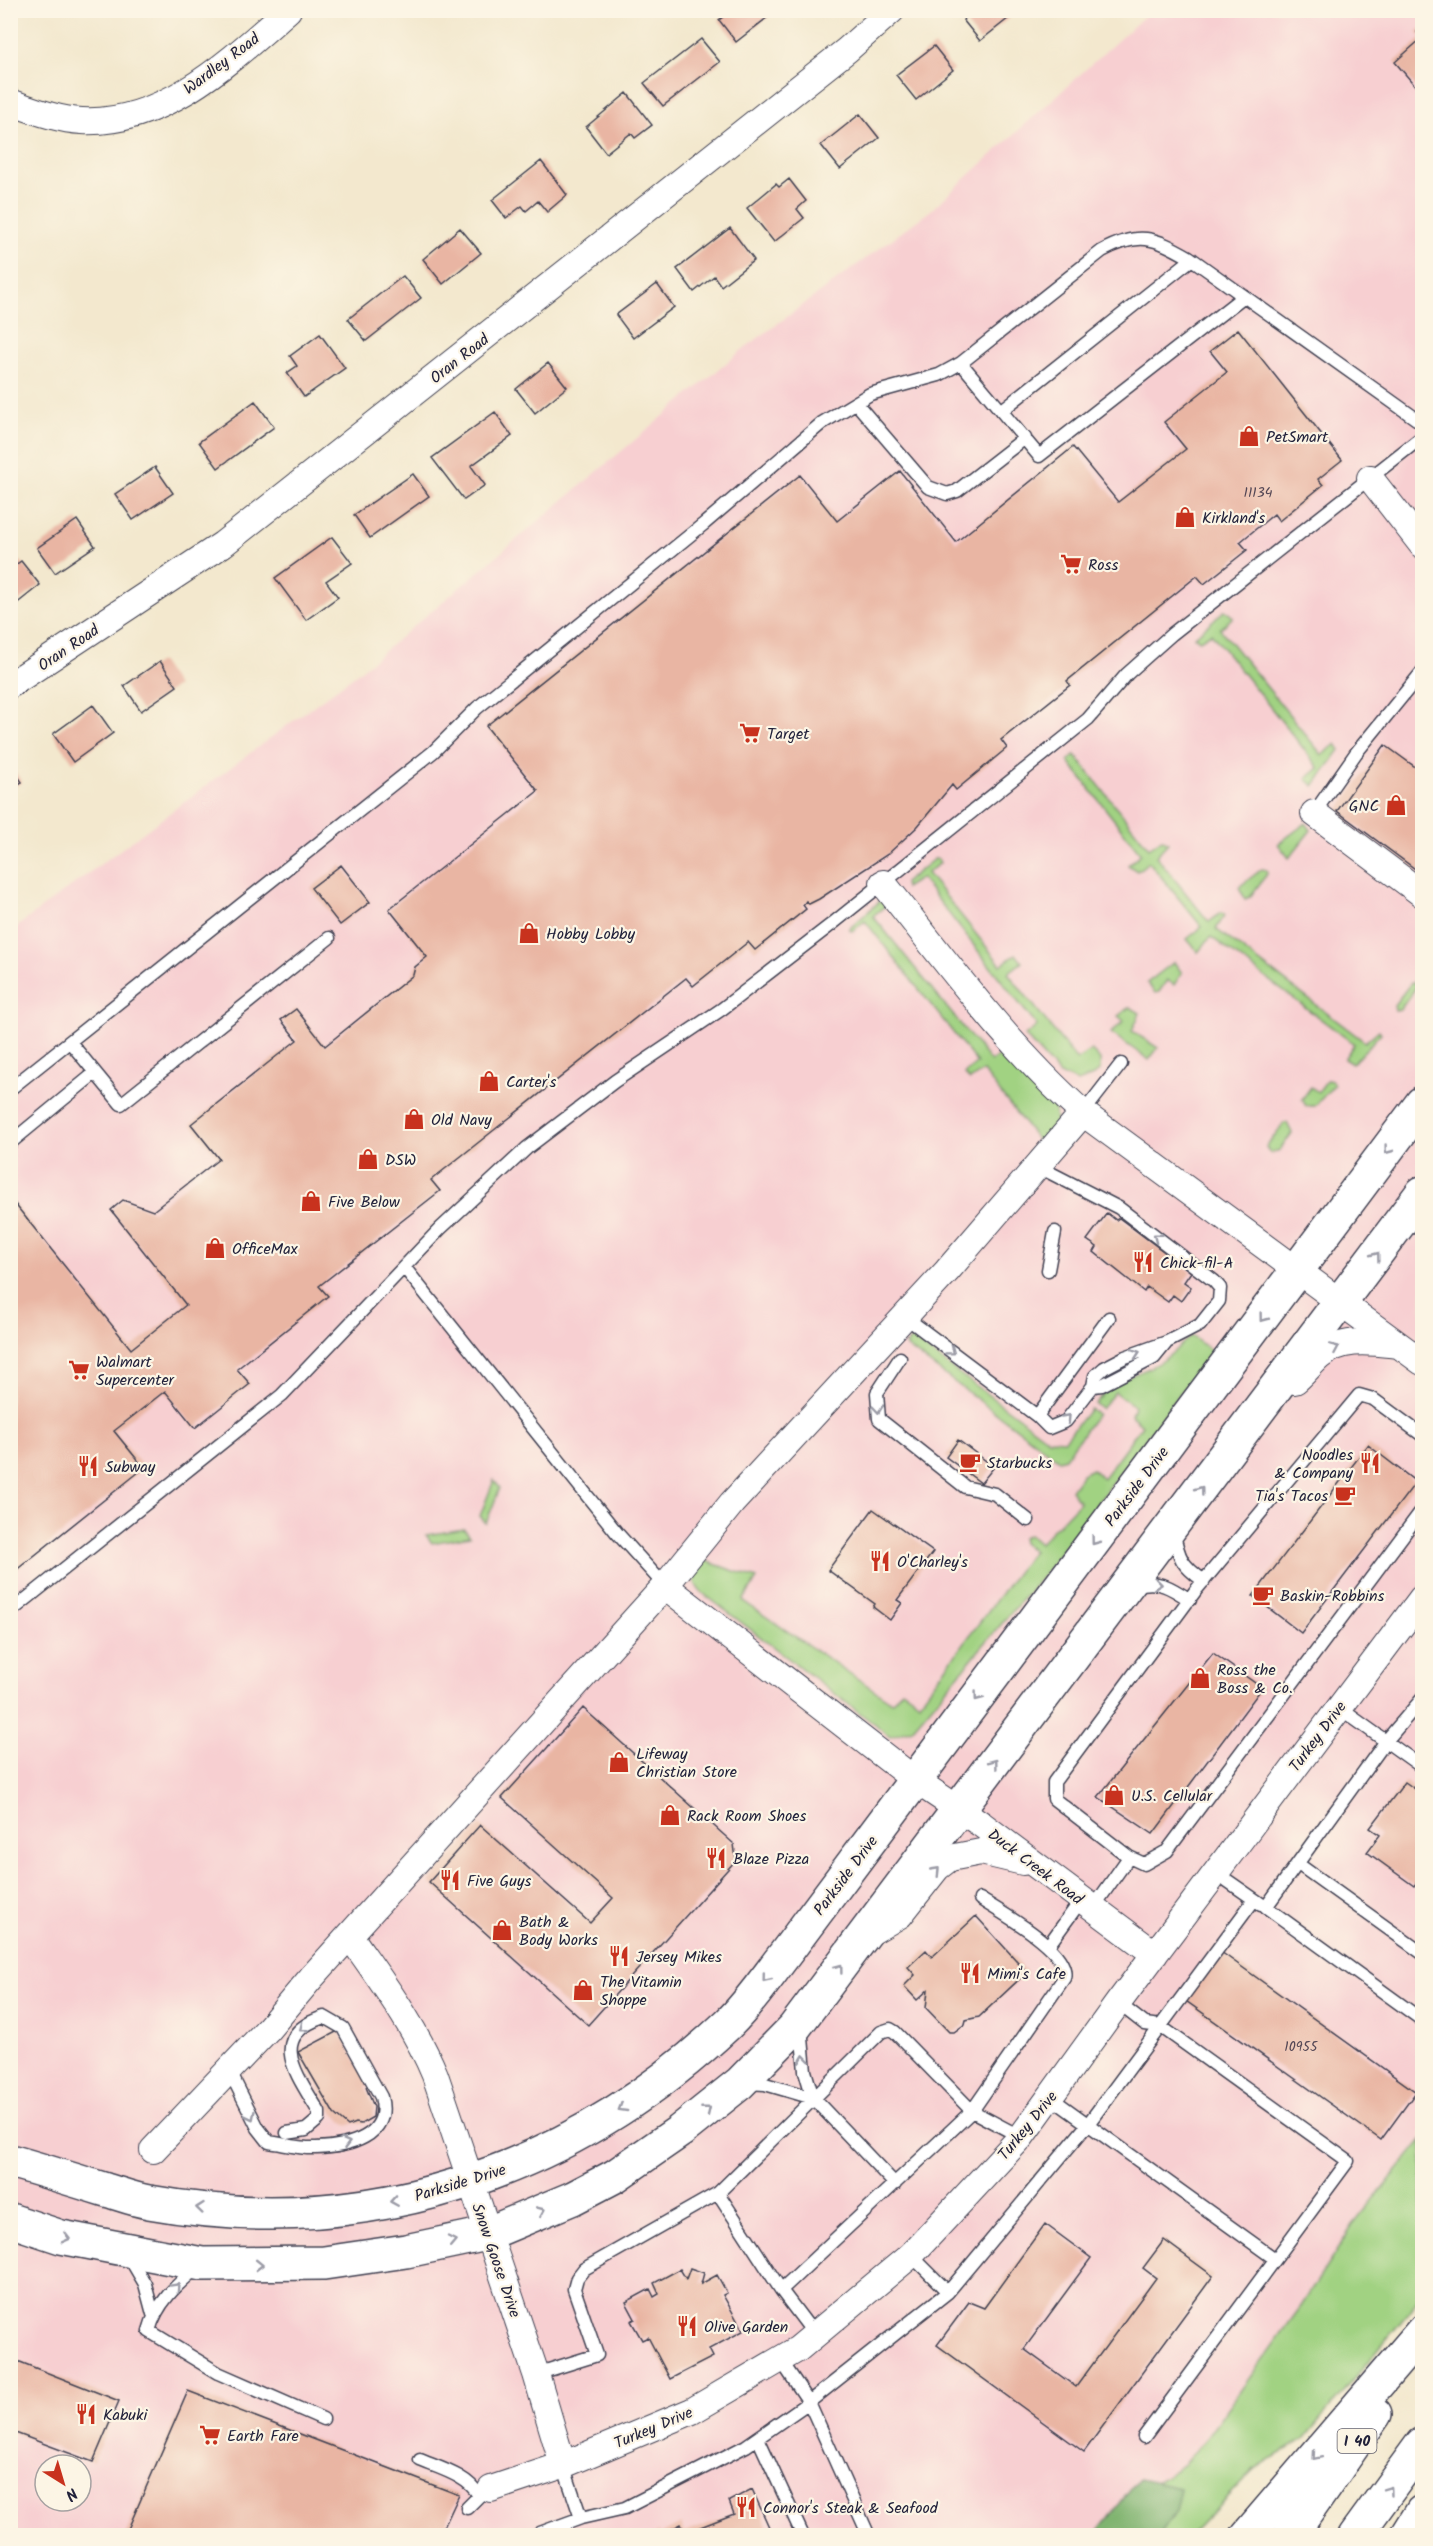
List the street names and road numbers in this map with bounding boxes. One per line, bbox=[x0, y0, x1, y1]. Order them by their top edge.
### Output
street label: Wardley Road bbox=[178, 26, 266, 101]
street label: Oran Road bbox=[425, 327, 496, 390]
street label: Oran Road bbox=[33, 618, 106, 678]
street label: Parkside Drive bbox=[1099, 1442, 1176, 1532]
street label: Turkey Drive bbox=[1283, 1696, 1353, 1778]
street label: Duck Creek Road bbox=[982, 1823, 1089, 1912]
street label: Parkside Drive bbox=[808, 1831, 885, 1921]
street label: Turkey Drive bbox=[992, 2086, 1064, 2166]
street label: Parkside Drive bbox=[412, 2158, 509, 2209]
street label: Snow Goose Drive bbox=[464, 2200, 527, 2321]
street label: Turkey Drive bbox=[610, 2401, 697, 2456]
road number: I 40 bbox=[1338, 2429, 1376, 2453]

